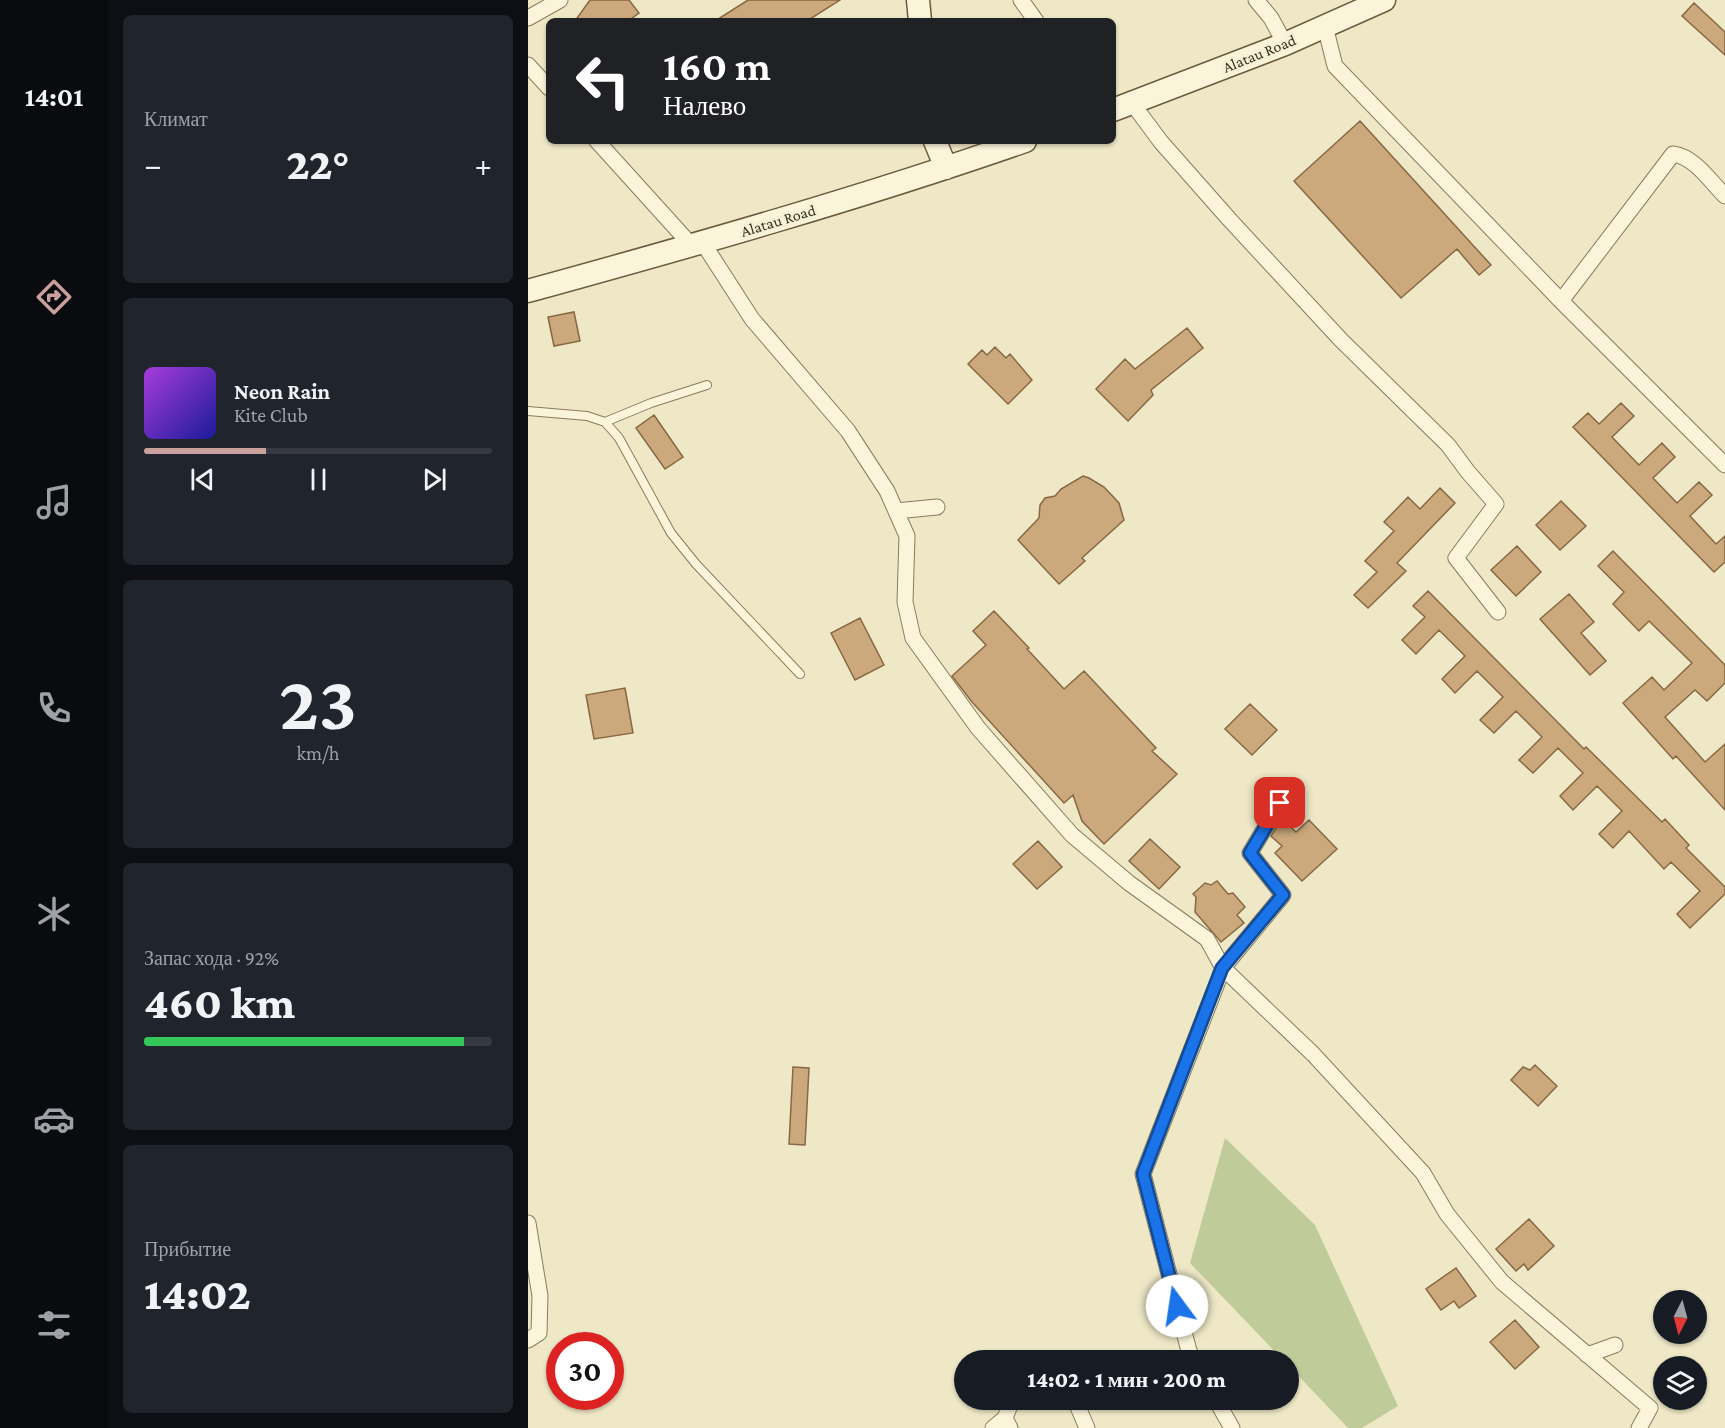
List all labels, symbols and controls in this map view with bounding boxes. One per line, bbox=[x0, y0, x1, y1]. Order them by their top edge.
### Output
street label: Alatau Road bbox=[1220, 31, 1299, 76]
icon: left bbox=[564, 42, 642, 120]
text: 160 m bbox=[663, 42, 771, 89]
text: 14:01 bbox=[25, 82, 83, 112]
text: Налево bbox=[663, 91, 746, 121]
text: Климат bbox=[144, 108, 208, 130]
text: 22° bbox=[286, 139, 350, 189]
text: − bbox=[144, 146, 161, 183]
text: + bbox=[475, 146, 492, 183]
street label: Alatau Road bbox=[739, 201, 818, 240]
icon: directions bbox=[33, 276, 75, 318]
text: Neon Rain bbox=[234, 379, 330, 404]
text: Kite Club bbox=[234, 404, 308, 426]
icon: previous bbox=[186, 463, 219, 496]
icon: pause bbox=[302, 463, 335, 496]
icon: next bbox=[418, 463, 451, 496]
icon: music bbox=[33, 481, 75, 523]
text: 23 bbox=[279, 659, 357, 746]
icon: phone bbox=[33, 687, 75, 729]
text: km/h bbox=[296, 742, 340, 764]
pin bbox=[1254, 777, 1305, 828]
icon: arrive bbox=[1263, 786, 1296, 819]
icon: climate bbox=[33, 893, 75, 935]
text: Запас хода · 92% bbox=[144, 947, 279, 969]
text: 460 km bbox=[144, 978, 295, 1028]
icon: car bbox=[33, 1098, 75, 1140]
text: Прибытие bbox=[144, 1238, 231, 1260]
text: 14:02 bbox=[144, 1269, 251, 1319]
position arrow bbox=[1145, 1274, 1209, 1338]
north arrow bbox=[1653, 1290, 1707, 1344]
map controls bbox=[1653, 1290, 1707, 1410]
icon: filters bbox=[33, 1304, 75, 1346]
speed limit sign: 30 bbox=[546, 1332, 624, 1410]
button: layers bbox=[1653, 1356, 1707, 1410]
text: 14:02 · 1 мин · 200 m bbox=[1027, 1367, 1226, 1392]

